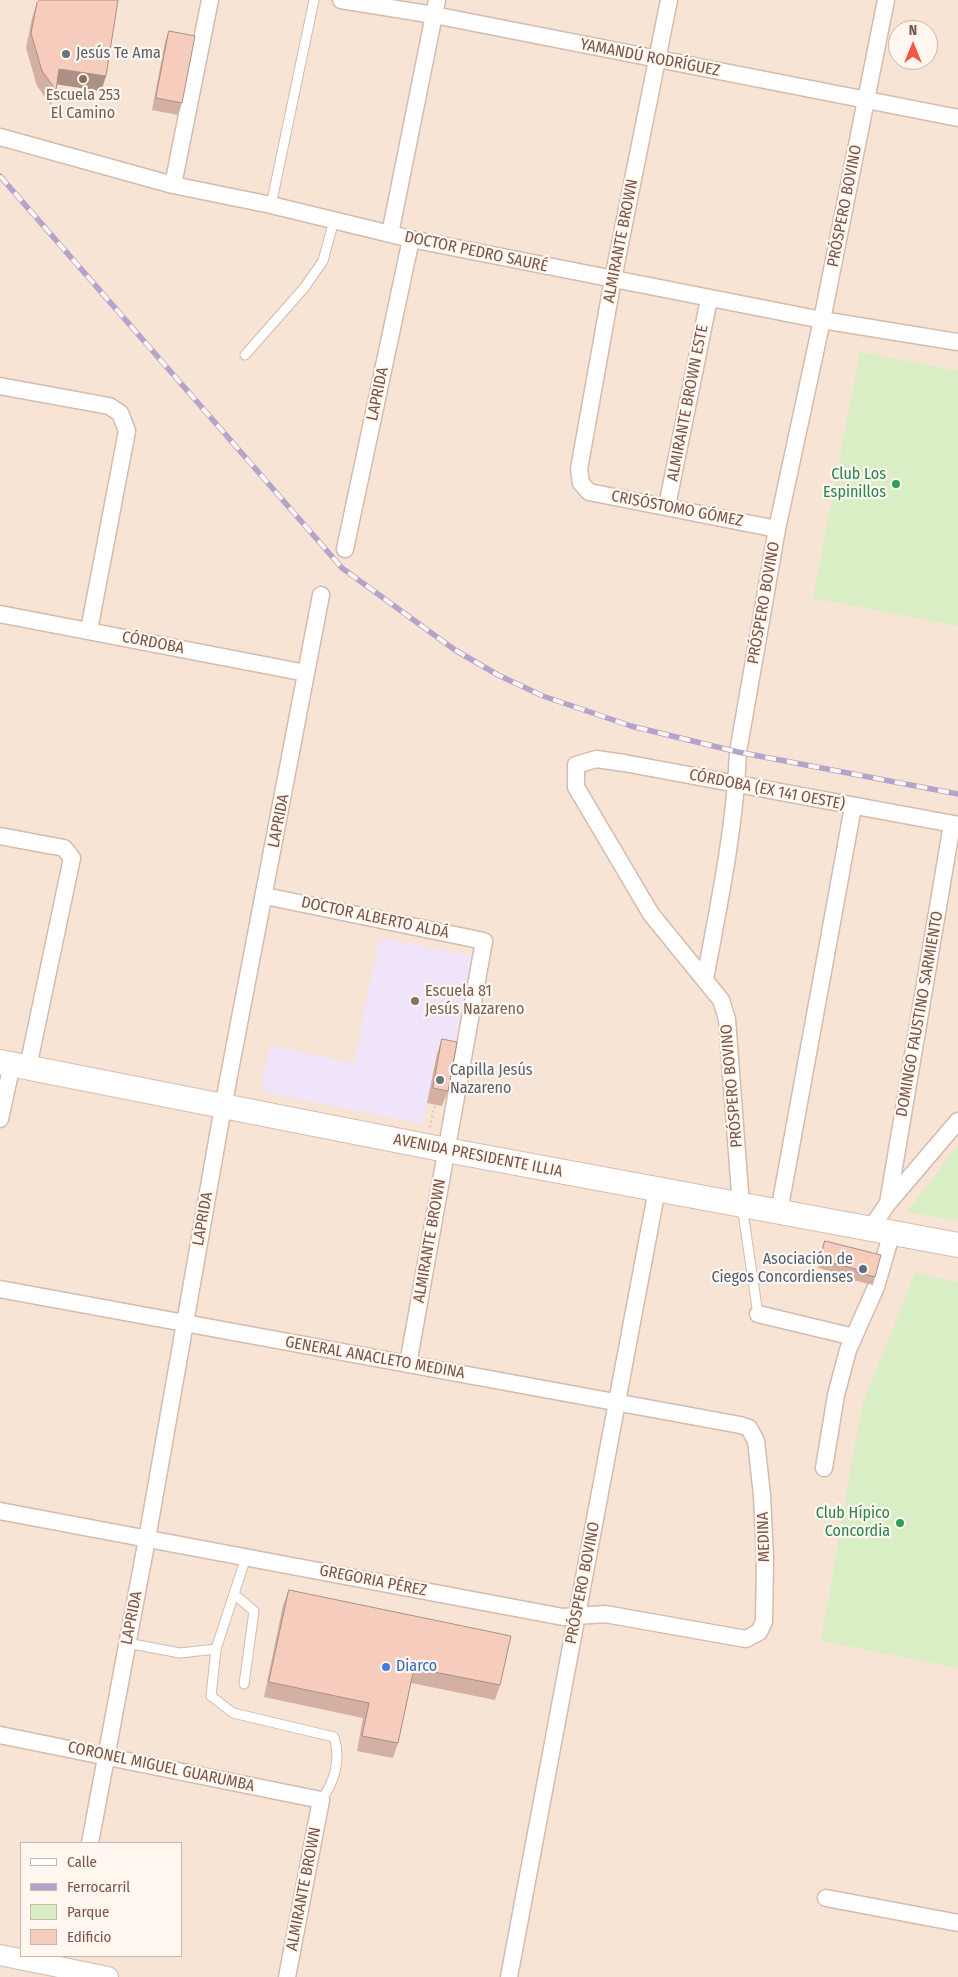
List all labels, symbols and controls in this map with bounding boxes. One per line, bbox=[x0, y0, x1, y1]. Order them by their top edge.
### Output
north arrow bbox=[888, 20, 938, 70]
text: N bbox=[909, 22, 917, 39]
street label: YAMANDÚ RODRÍGUEZ bbox=[579, 35, 721, 81]
place label: Jesús Te Ama bbox=[76, 44, 161, 64]
marker: Jesús Te Ama bbox=[60, 48, 72, 60]
marker: Escuela 253 El Camino bbox=[77, 73, 89, 85]
place label: Escuela 253 El Camino bbox=[46, 86, 120, 124]
street label: PRÓSPERO BOVINO bbox=[824, 143, 866, 269]
street label: ALMIRANTE BROWN bbox=[600, 178, 642, 304]
street label: DOCTOR PEDRO SAURÉ bbox=[403, 227, 549, 277]
street label: ALMIRANTE BROWN ESTE bbox=[663, 323, 713, 483]
street label: LAPRIDA bbox=[363, 365, 393, 423]
place label: Club Los Espinillos bbox=[823, 465, 886, 503]
marker: Club Los Espinillos bbox=[890, 478, 902, 490]
street label: CRISÓSTOMO GÓMEZ bbox=[609, 487, 745, 531]
street label: PRÓSPERO BOVINO bbox=[744, 540, 784, 666]
street label: CÓRDOBA bbox=[120, 628, 186, 658]
street label: CÓRDOBA (EX 141 OESTE) bbox=[687, 765, 847, 815]
street label: LAPRIDA bbox=[264, 792, 294, 850]
street label: DOCTOR ALBERTO ALDÁ bbox=[299, 893, 451, 943]
street label: DOMINGO FAUSTINO SARMIENTO bbox=[892, 910, 948, 1118]
place label: Escuela 81 Jesús Nazareno bbox=[425, 982, 524, 1020]
marker: Escuela 81 Jesús Nazareno bbox=[409, 995, 421, 1007]
street label: PRÓSPERO BOVINO bbox=[717, 1023, 747, 1149]
place label: Capilla Jesús Nazareno bbox=[450, 1061, 533, 1099]
marker: Capilla Jesús Nazareno bbox=[434, 1074, 446, 1086]
street label: AVENIDA PRESIDENTE ILLIA bbox=[392, 1130, 564, 1182]
street label: ALMIRANTE BROWN bbox=[410, 1178, 450, 1304]
street label: LAPRIDA bbox=[189, 1191, 217, 1247]
place label: Asociación de Ciegos Concordienses bbox=[711, 1250, 853, 1288]
marker: Asociación de Ciegos Concordienses bbox=[857, 1263, 869, 1275]
street label: GENERAL ANACLETO MEDINA bbox=[284, 1333, 466, 1383]
place label: Club Hípico Concordia bbox=[816, 1504, 890, 1542]
street label: MEDINA bbox=[754, 1511, 774, 1563]
marker: Club Hípico Concordia bbox=[894, 1517, 906, 1529]
street label: PRÓSPERO BOVINO bbox=[562, 1520, 604, 1646]
street label: GREGORIA PÉREZ bbox=[318, 1561, 428, 1601]
street label: LAPRIDA bbox=[117, 1589, 147, 1647]
place label: Diarco bbox=[396, 1657, 437, 1677]
marker: Diarco bbox=[380, 1661, 392, 1673]
street label: CORONEL MIGUEL GUARUMBA bbox=[66, 1738, 256, 1796]
street label: ALMIRANTE BROWN bbox=[283, 1826, 325, 1952]
legend bbox=[20, 1842, 182, 1957]
text: Calle bbox=[67, 1853, 97, 1871]
text: Ferrocarril bbox=[67, 1878, 130, 1896]
text: Parque bbox=[67, 1903, 110, 1921]
text: Edificio bbox=[67, 1928, 112, 1946]

